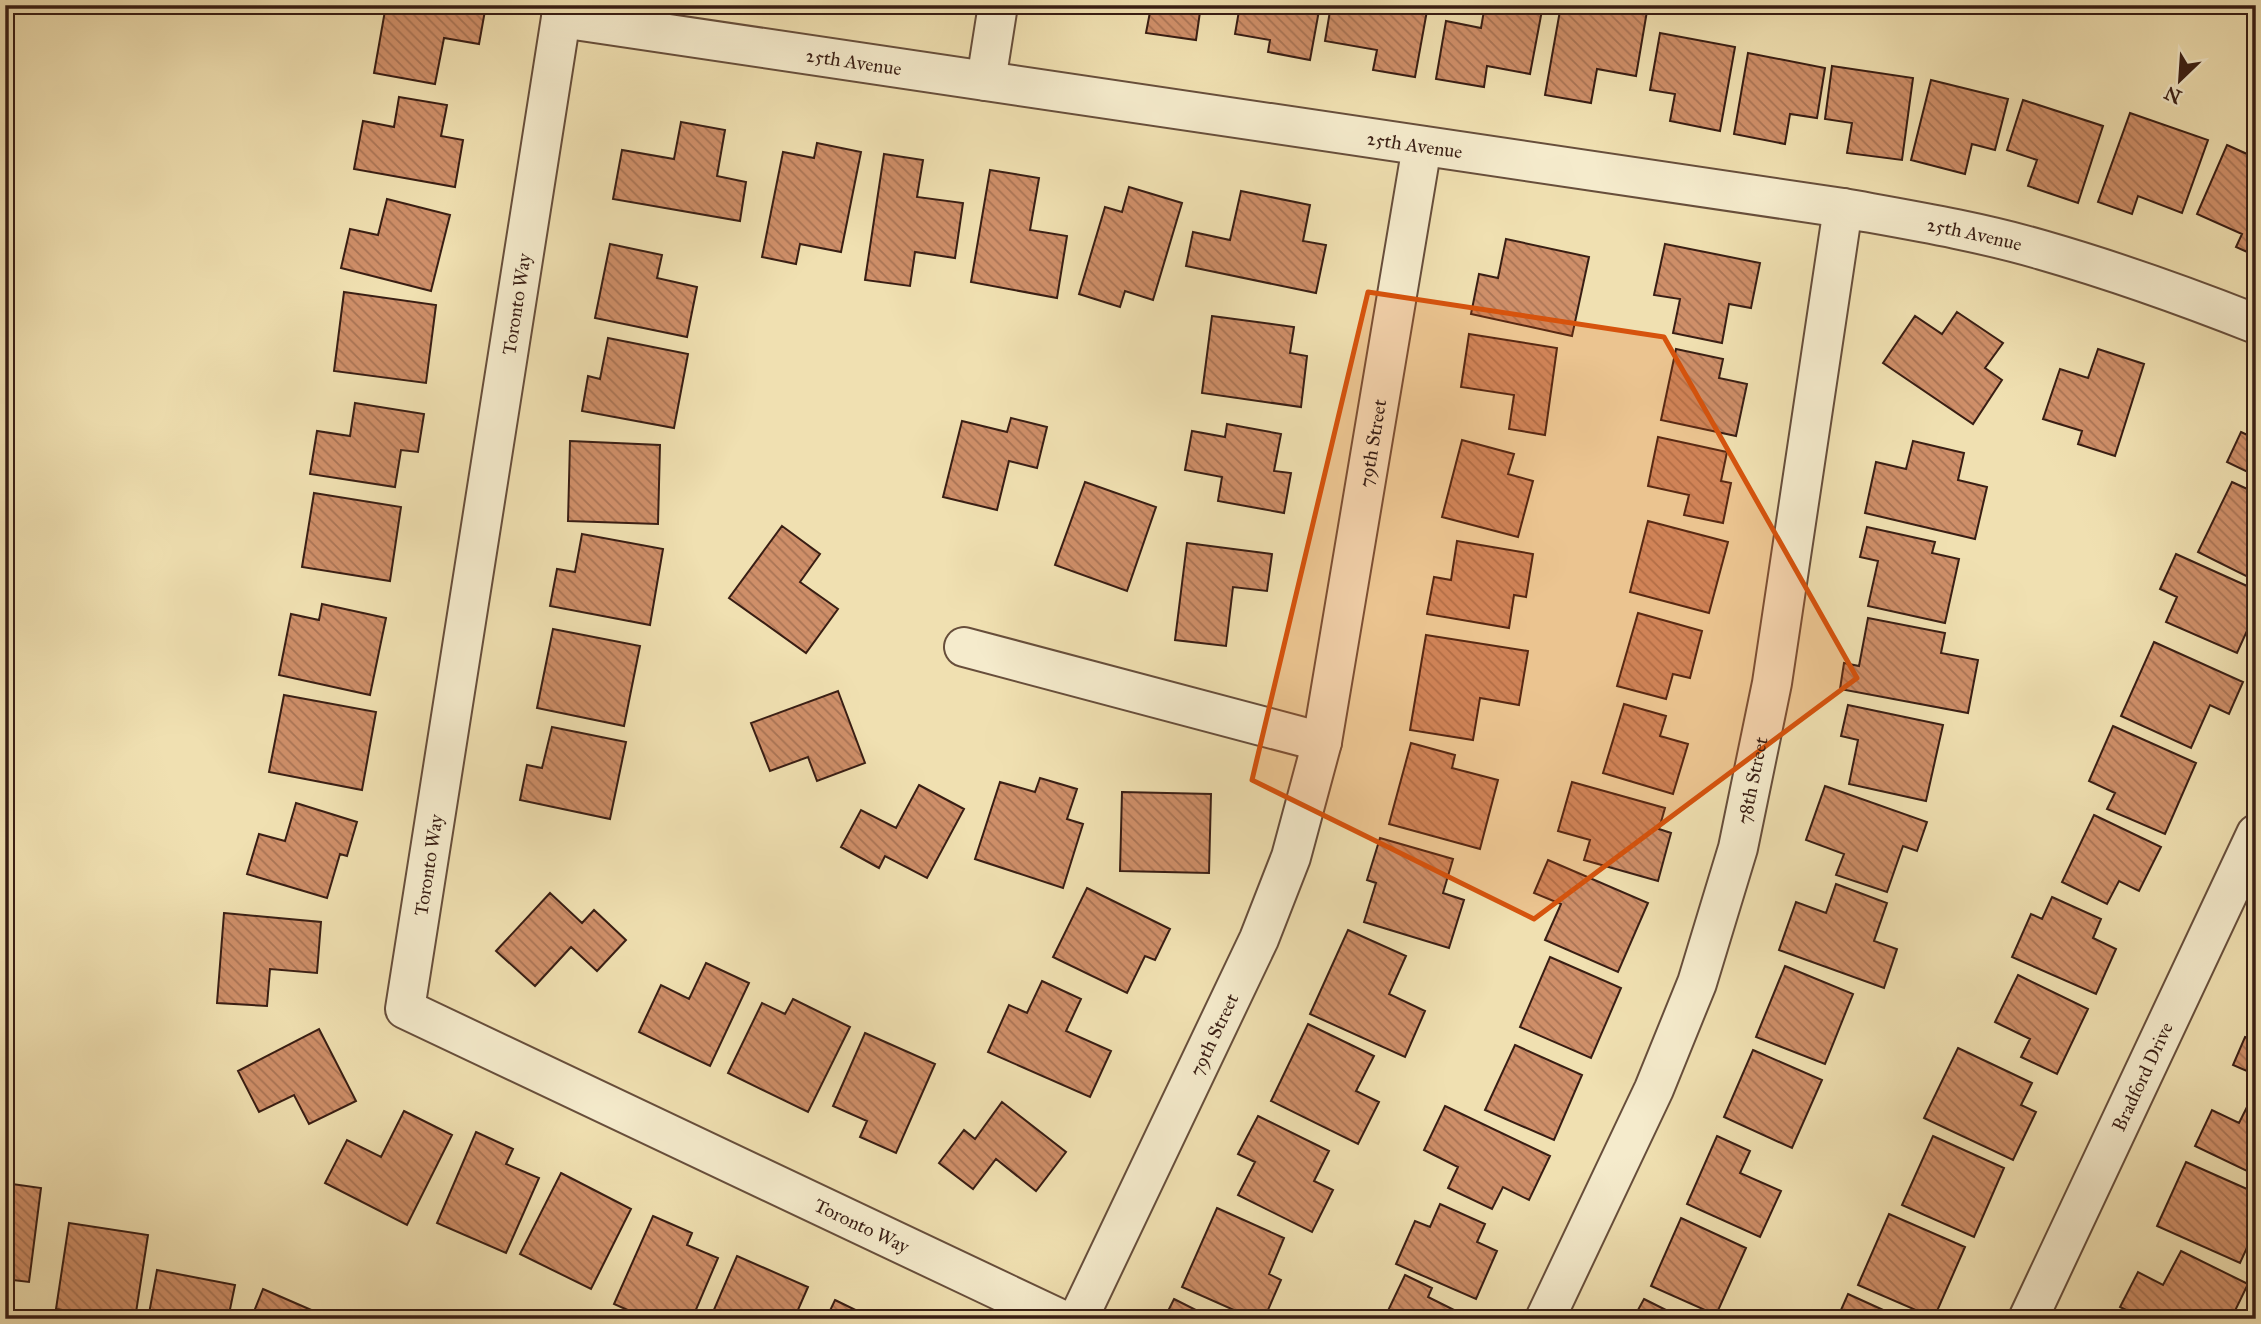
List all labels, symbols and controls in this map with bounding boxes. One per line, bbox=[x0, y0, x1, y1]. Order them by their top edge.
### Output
street label: 25th Avenue bbox=[804, 43, 903, 80]
north arrow bbox=[2146, 46, 2216, 116]
text: N bbox=[2161, 81, 2185, 109]
street label: 25th Avenue bbox=[1365, 127, 1464, 163]
street label: 25th Avenue bbox=[1925, 213, 2024, 256]
street label: Toronto Way bbox=[497, 251, 536, 356]
street label: 79th Street bbox=[1354, 397, 1391, 489]
street label: 78th Street bbox=[1732, 734, 1773, 826]
street label: Toronto Way bbox=[409, 812, 448, 917]
street label: 79th Street bbox=[1184, 989, 1244, 1080]
street label: Bradford Drive bbox=[2107, 1018, 2178, 1135]
street label: Toronto Way bbox=[811, 1193, 914, 1259]

